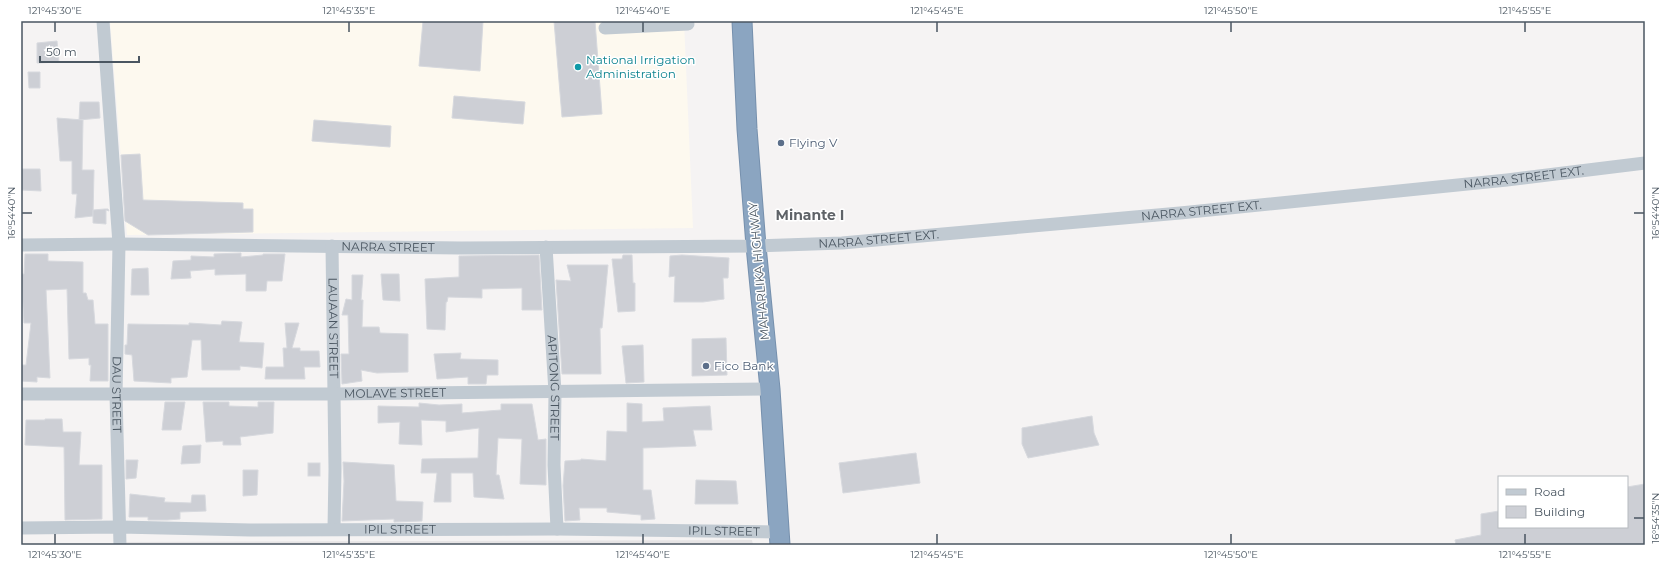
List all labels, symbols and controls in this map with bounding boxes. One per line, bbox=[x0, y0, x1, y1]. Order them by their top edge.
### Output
text: 121°45'30"E bbox=[28, 4, 82, 17]
text: 121°45'35"E bbox=[323, 4, 376, 17]
text: 121°45'40"E bbox=[616, 4, 670, 17]
text: 121°45'45"E bbox=[910, 4, 964, 17]
text: 121°45'50"E bbox=[1204, 4, 1258, 17]
text: 121°45'55"E bbox=[1499, 4, 1552, 17]
scale bar bbox=[40, 38, 139, 64]
text: 50 m bbox=[46, 44, 77, 59]
place label: National Irrigation Administration bbox=[586, 52, 695, 81]
marker: National Irrigation Administration bbox=[573, 62, 583, 72]
place label: Flying V bbox=[789, 135, 838, 150]
marker: Flying V bbox=[776, 138, 786, 148]
street label: NARRA STREET EXT. bbox=[1463, 163, 1585, 191]
text: 16°54'40"N bbox=[5, 187, 18, 239]
text: 16°54'40"N bbox=[1649, 187, 1662, 239]
street label: NARRA STREET EXT. bbox=[1141, 197, 1262, 223]
street label: MAHARLIKA HIGHWAY bbox=[745, 201, 772, 341]
district label: Minante I bbox=[776, 206, 844, 224]
street label: NARRA STREET EXT. bbox=[818, 226, 940, 251]
street label: NARRA STREET bbox=[341, 239, 435, 255]
street label: LAUAAN STREET bbox=[325, 277, 342, 379]
street label: APITONG STREET bbox=[544, 335, 563, 441]
street label: DAU STREET bbox=[109, 356, 125, 433]
place label: Fico Bank bbox=[714, 358, 774, 373]
marker: Fico Bank bbox=[701, 361, 711, 371]
street label: MOLAVE STREET bbox=[344, 385, 446, 401]
legend bbox=[1498, 476, 1628, 528]
text: Road bbox=[1534, 484, 1565, 499]
text: 16°54'35"N bbox=[1649, 493, 1662, 543]
text: Building bbox=[1534, 504, 1585, 519]
street label: IPIL STREET bbox=[364, 521, 436, 537]
street label: IPIL STREET bbox=[688, 523, 760, 539]
text: 121°45'30"E bbox=[28, 548, 82, 561]
text: 121°45'35"E bbox=[323, 548, 376, 561]
text: 121°45'40"E bbox=[616, 548, 670, 561]
text: 121°45'45"E bbox=[910, 548, 964, 561]
text: 121°45'50"E bbox=[1204, 548, 1258, 561]
text: 121°45'55"E bbox=[1499, 548, 1552, 561]

